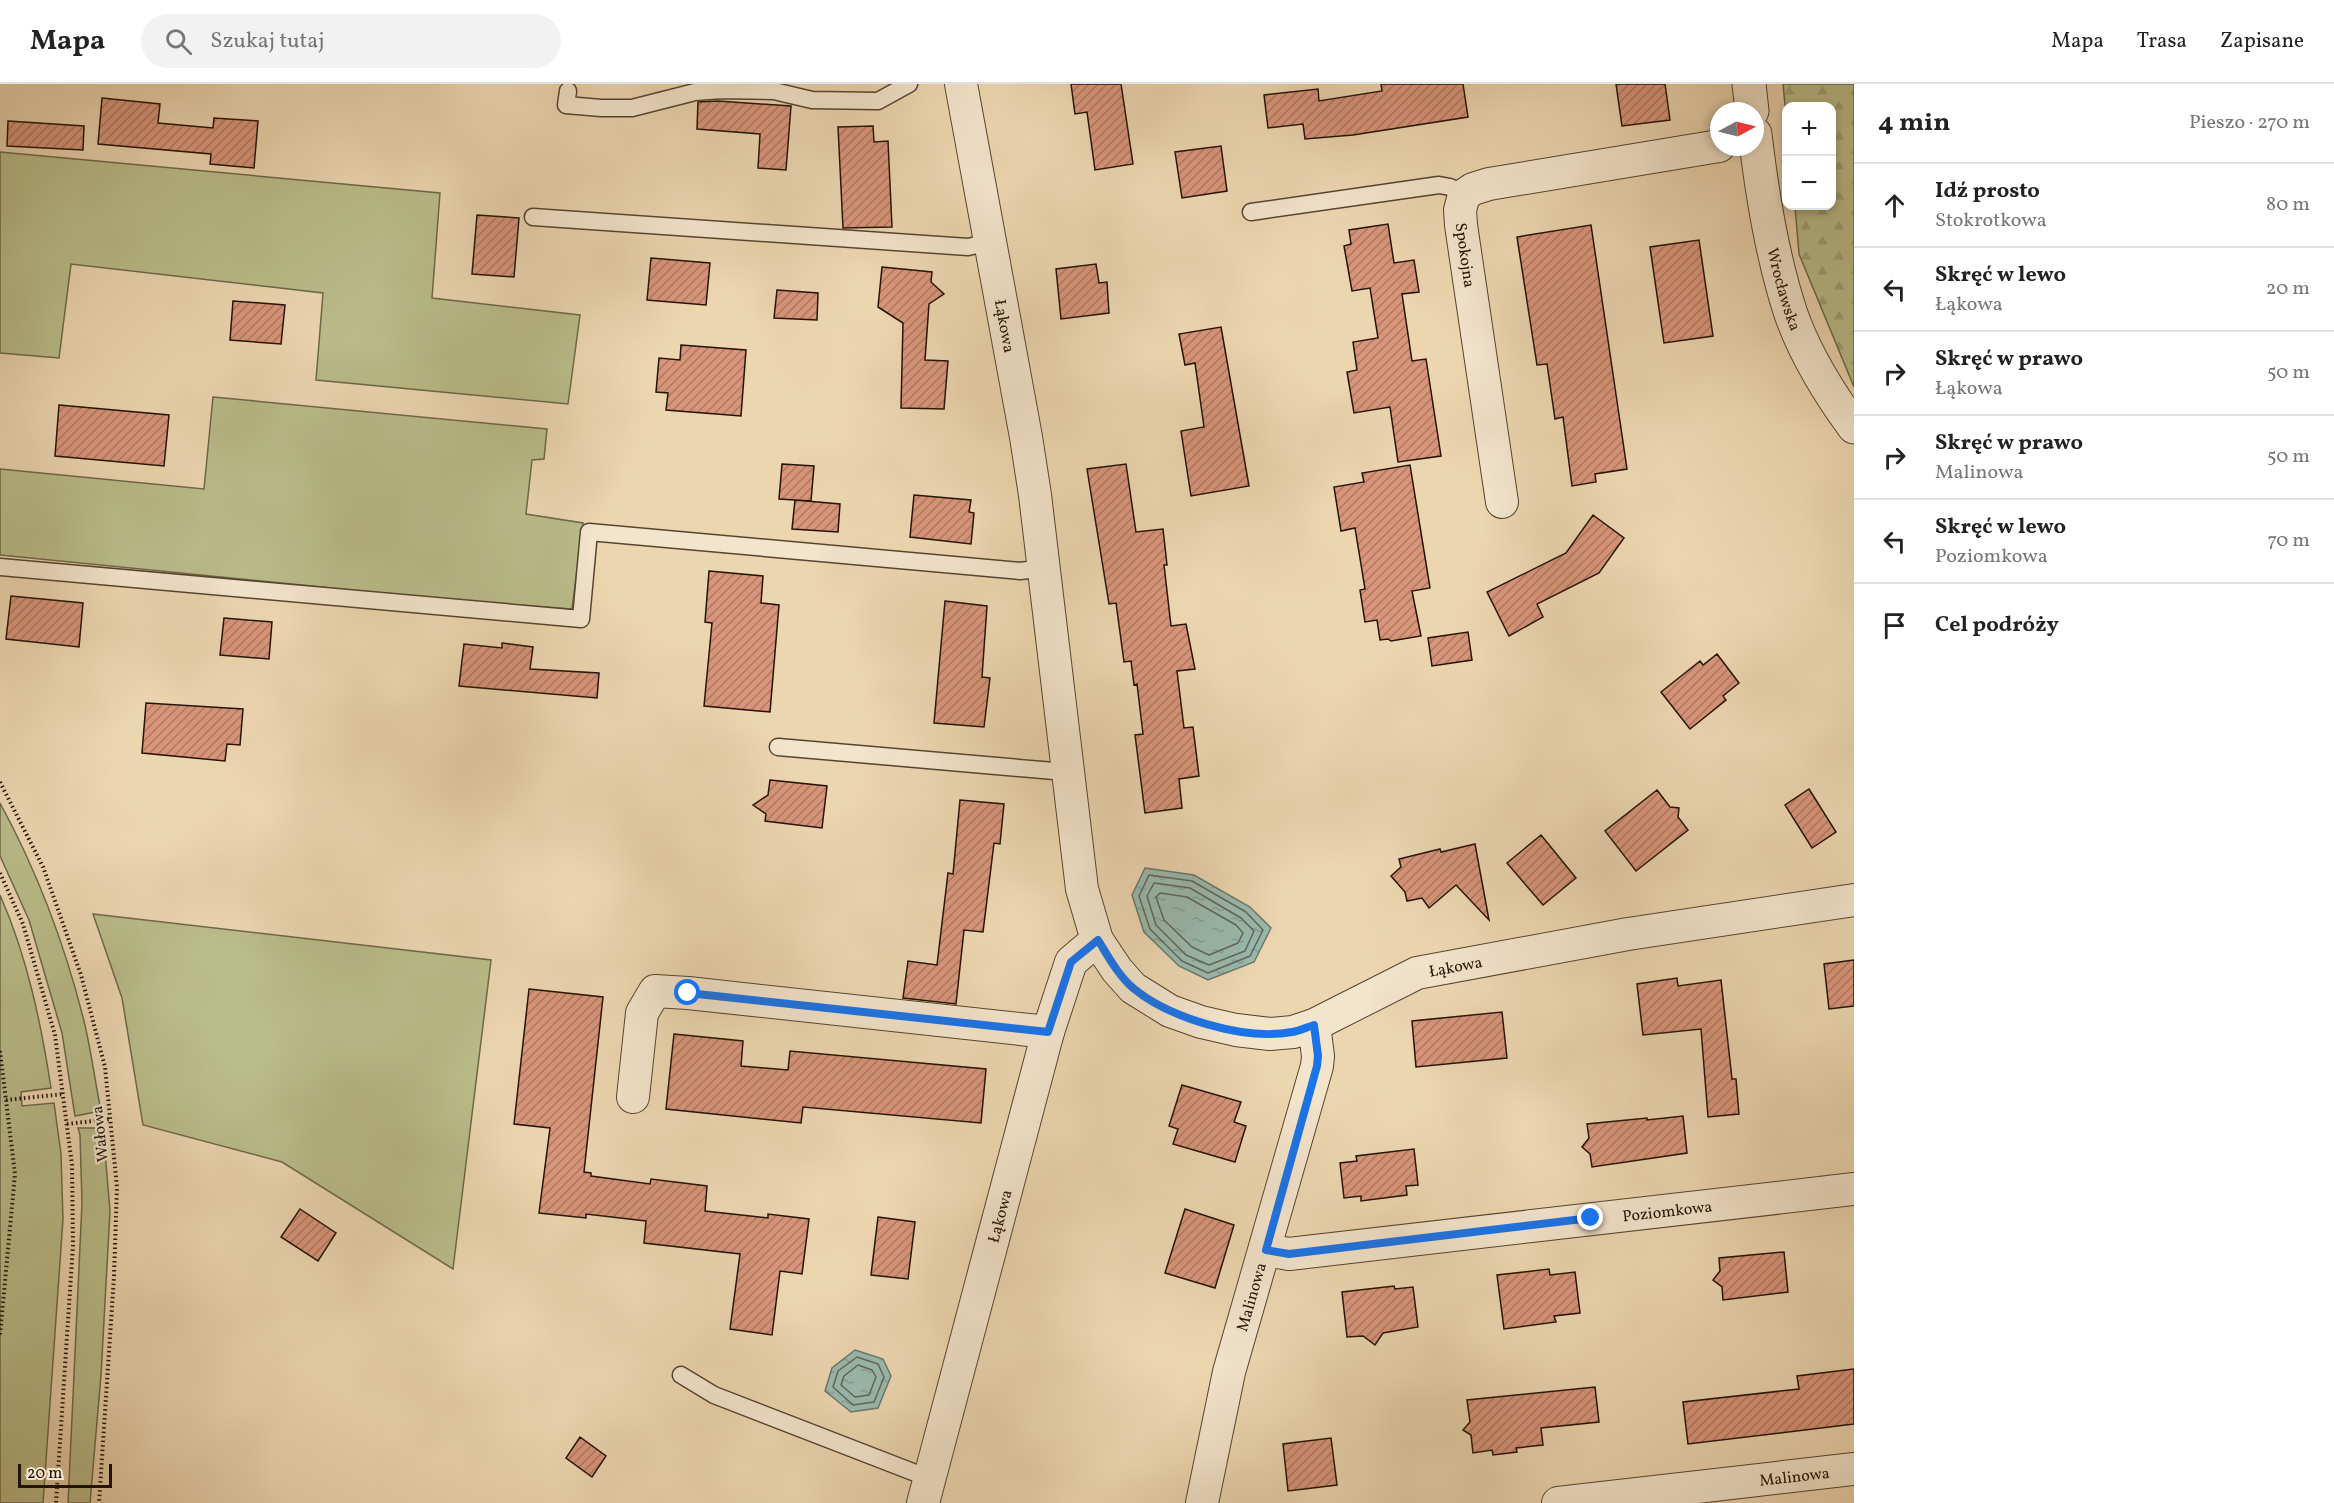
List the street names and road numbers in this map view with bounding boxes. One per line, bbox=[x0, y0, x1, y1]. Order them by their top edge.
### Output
street label: Spokojna bbox=[1449, 221, 1479, 289]
street label: Wrocławska bbox=[1760, 246, 1805, 335]
street label: Łąkowa bbox=[988, 298, 1019, 355]
street label: Łąkowa bbox=[1427, 952, 1484, 984]
street label: Wałowa bbox=[87, 1105, 115, 1163]
street label: Łąkowa bbox=[984, 1187, 1019, 1245]
street label: Poziomkowa bbox=[1621, 1196, 1714, 1229]
street label: Malinowa bbox=[1232, 1260, 1273, 1334]
street label: Malinowa bbox=[1758, 1463, 1831, 1493]

